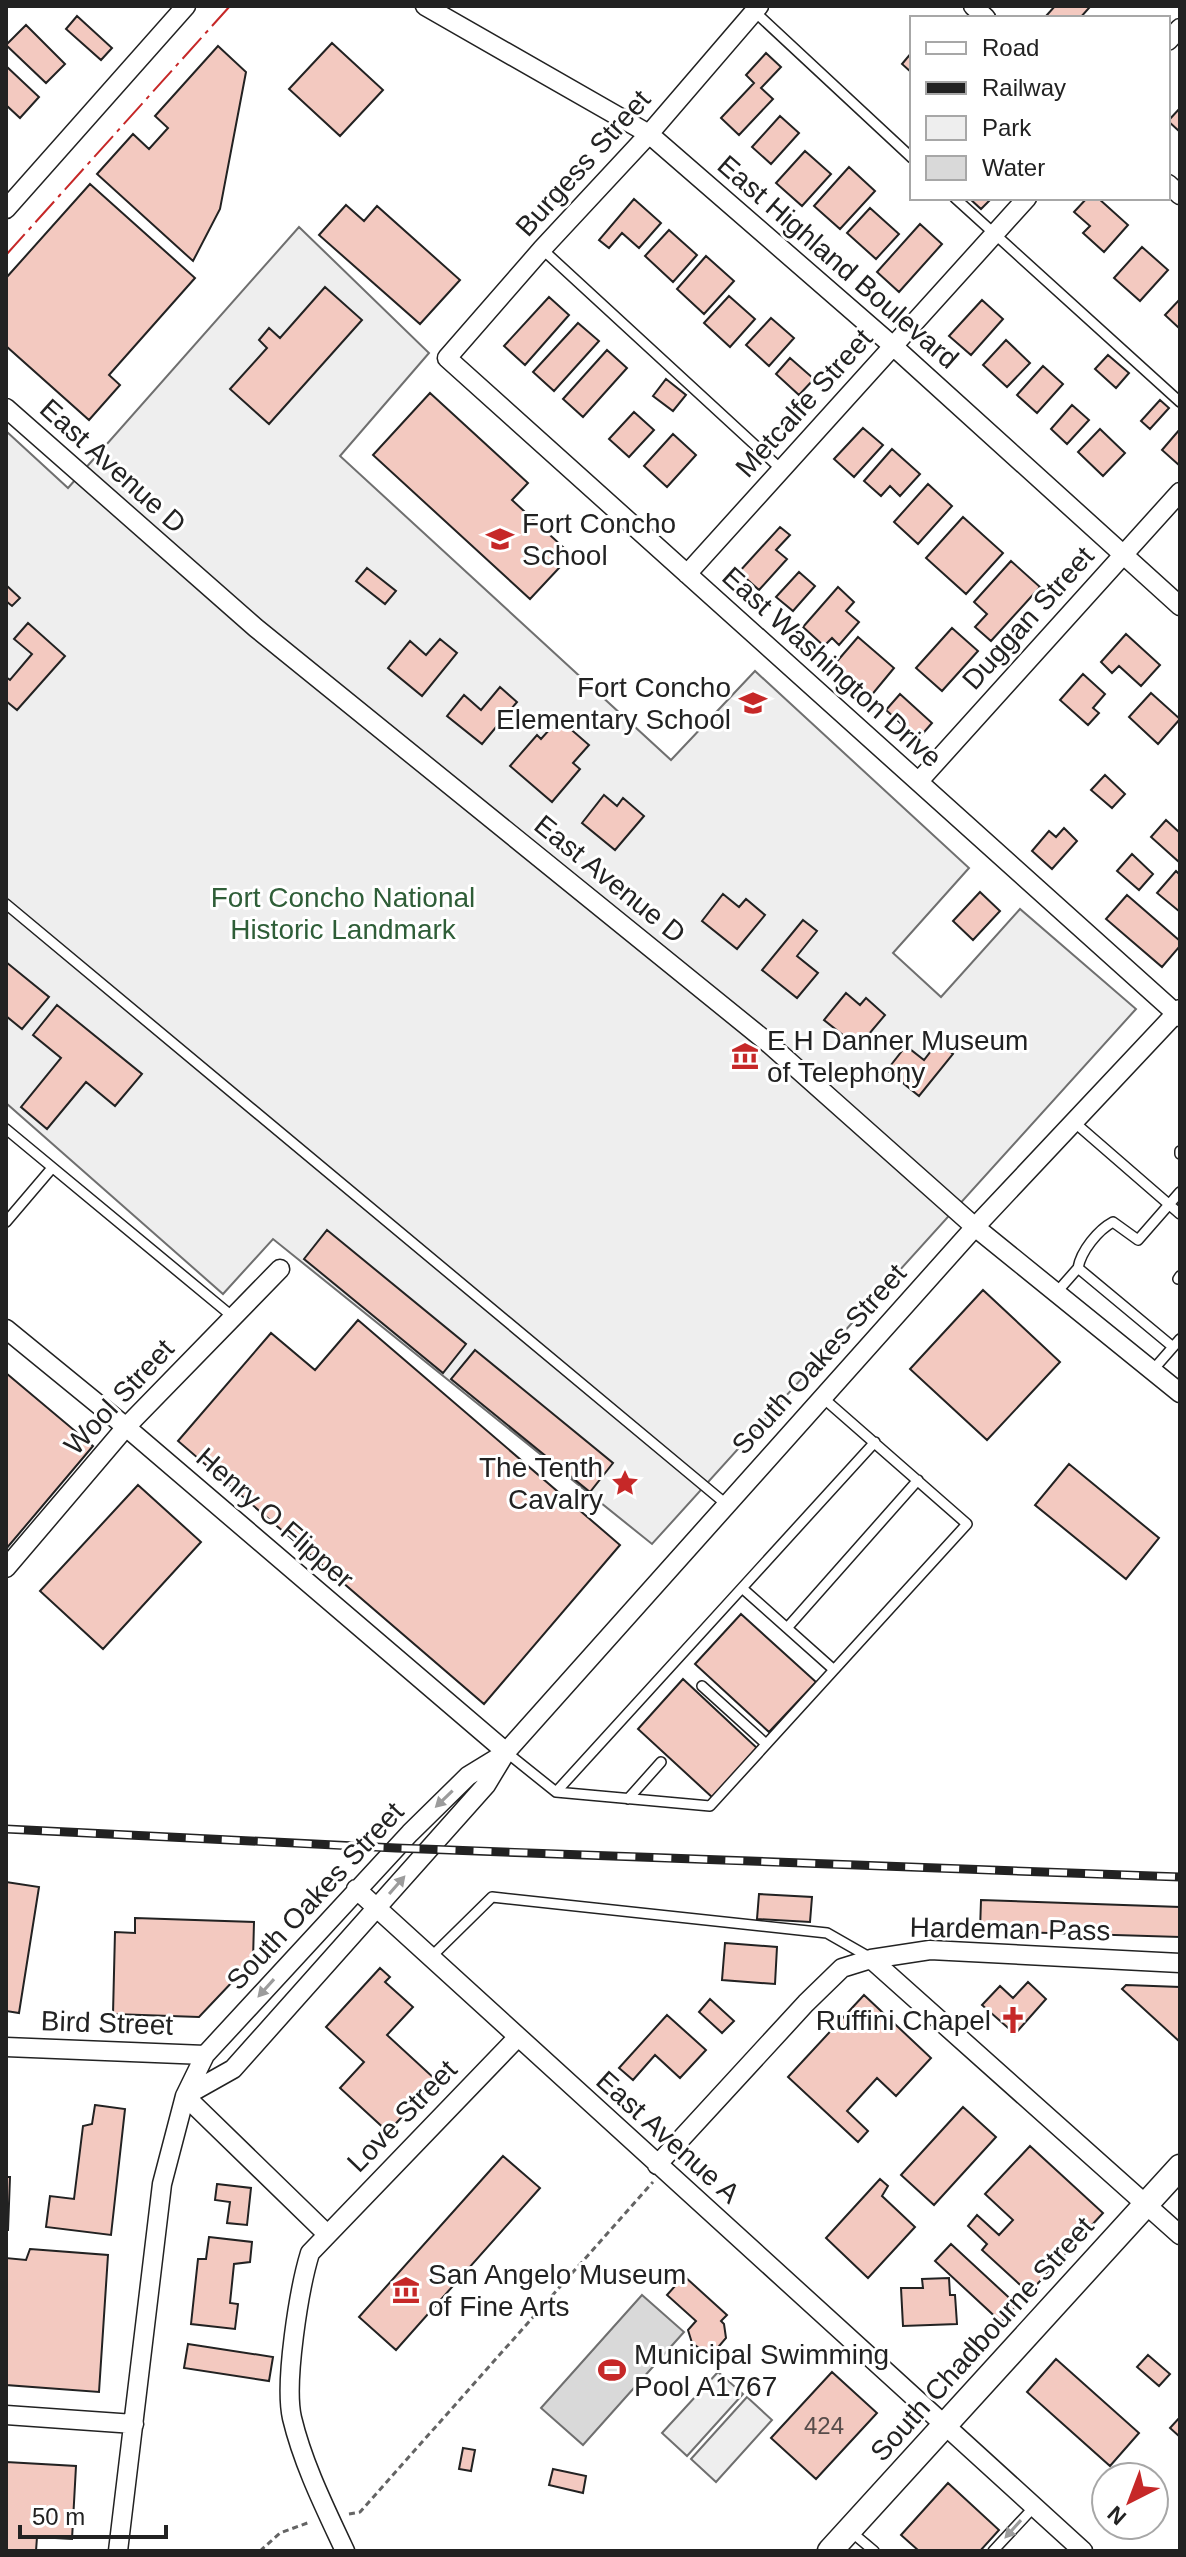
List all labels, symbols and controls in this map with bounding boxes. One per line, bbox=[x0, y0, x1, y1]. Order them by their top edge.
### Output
legend bbox=[910, 16, 1170, 200]
text: Road bbox=[982, 34, 1039, 61]
text: Railway bbox=[982, 74, 1066, 101]
street label: Burgess Street bbox=[510, 84, 657, 242]
text: Park bbox=[982, 114, 1032, 141]
street label: East Highland Boulevard bbox=[712, 149, 964, 375]
text: Water bbox=[982, 154, 1045, 181]
street label: Metcalfe Street bbox=[729, 322, 879, 483]
street label: East Avenue D bbox=[34, 393, 192, 539]
place label: Fort Concho School bbox=[522, 508, 676, 571]
school or university icon: Fort Concho School bbox=[485, 524, 515, 554]
street label: Duggan Street bbox=[956, 540, 1100, 695]
street label: East Washington Drive bbox=[716, 561, 948, 773]
place label: Fort Concho Elementary School bbox=[496, 672, 731, 735]
school or university icon: Fort Concho Elementary School bbox=[738, 688, 768, 718]
street label: East Avenue D bbox=[528, 809, 692, 949]
park label: Fort Concho National Historic Landmark bbox=[211, 882, 475, 945]
place label: E H Danner Museum of Telephony bbox=[767, 1025, 1028, 1088]
museum icon: E H Danner Museum of Telephony bbox=[730, 1041, 760, 1071]
street label: South Oakes Street bbox=[726, 1258, 912, 1460]
street label: Wool Street bbox=[58, 1333, 180, 1461]
street label: Henry O Flipper bbox=[190, 1441, 360, 1595]
place label: The Tenth Cavalry bbox=[479, 1452, 603, 1515]
place icon: The Tenth Cavalry bbox=[610, 1468, 640, 1498]
one-way arrow bbox=[435, 1790, 454, 1808]
street label: South Oakes Street bbox=[220, 1796, 410, 1996]
one-way arrow bbox=[388, 1875, 406, 1894]
street label: Hardeman Pass bbox=[909, 1912, 1111, 1946]
one-way arrow bbox=[258, 1978, 275, 1998]
street label: Bird Street bbox=[40, 2005, 174, 2041]
place label: Ruffini Chapel bbox=[816, 2005, 991, 2036]
church icon: Ruffini Chapel bbox=[998, 2005, 1028, 2035]
street label: Love Street bbox=[341, 2054, 463, 2178]
street label: East Avenue A bbox=[590, 2065, 746, 2209]
street label: South Chadbourne Street bbox=[864, 2210, 1100, 2467]
place label: San Angelo Museum of Fine Arts bbox=[428, 2259, 686, 2322]
museum icon: San Angelo Museum of Fine Arts bbox=[391, 2275, 421, 2305]
place label: Municipal Swimming Pool A1767 bbox=[634, 2339, 889, 2402]
sports icon: Municipal Swimming Pool A1767 bbox=[597, 2355, 627, 2385]
house number: 424 bbox=[804, 2412, 844, 2439]
north arrow bbox=[1090, 2461, 1170, 2541]
scale bar bbox=[20, 2489, 166, 2539]
text: N bbox=[1103, 2501, 1131, 2530]
text: 50 m bbox=[32, 2503, 85, 2530]
one-way arrow bbox=[1005, 2519, 1023, 2538]

